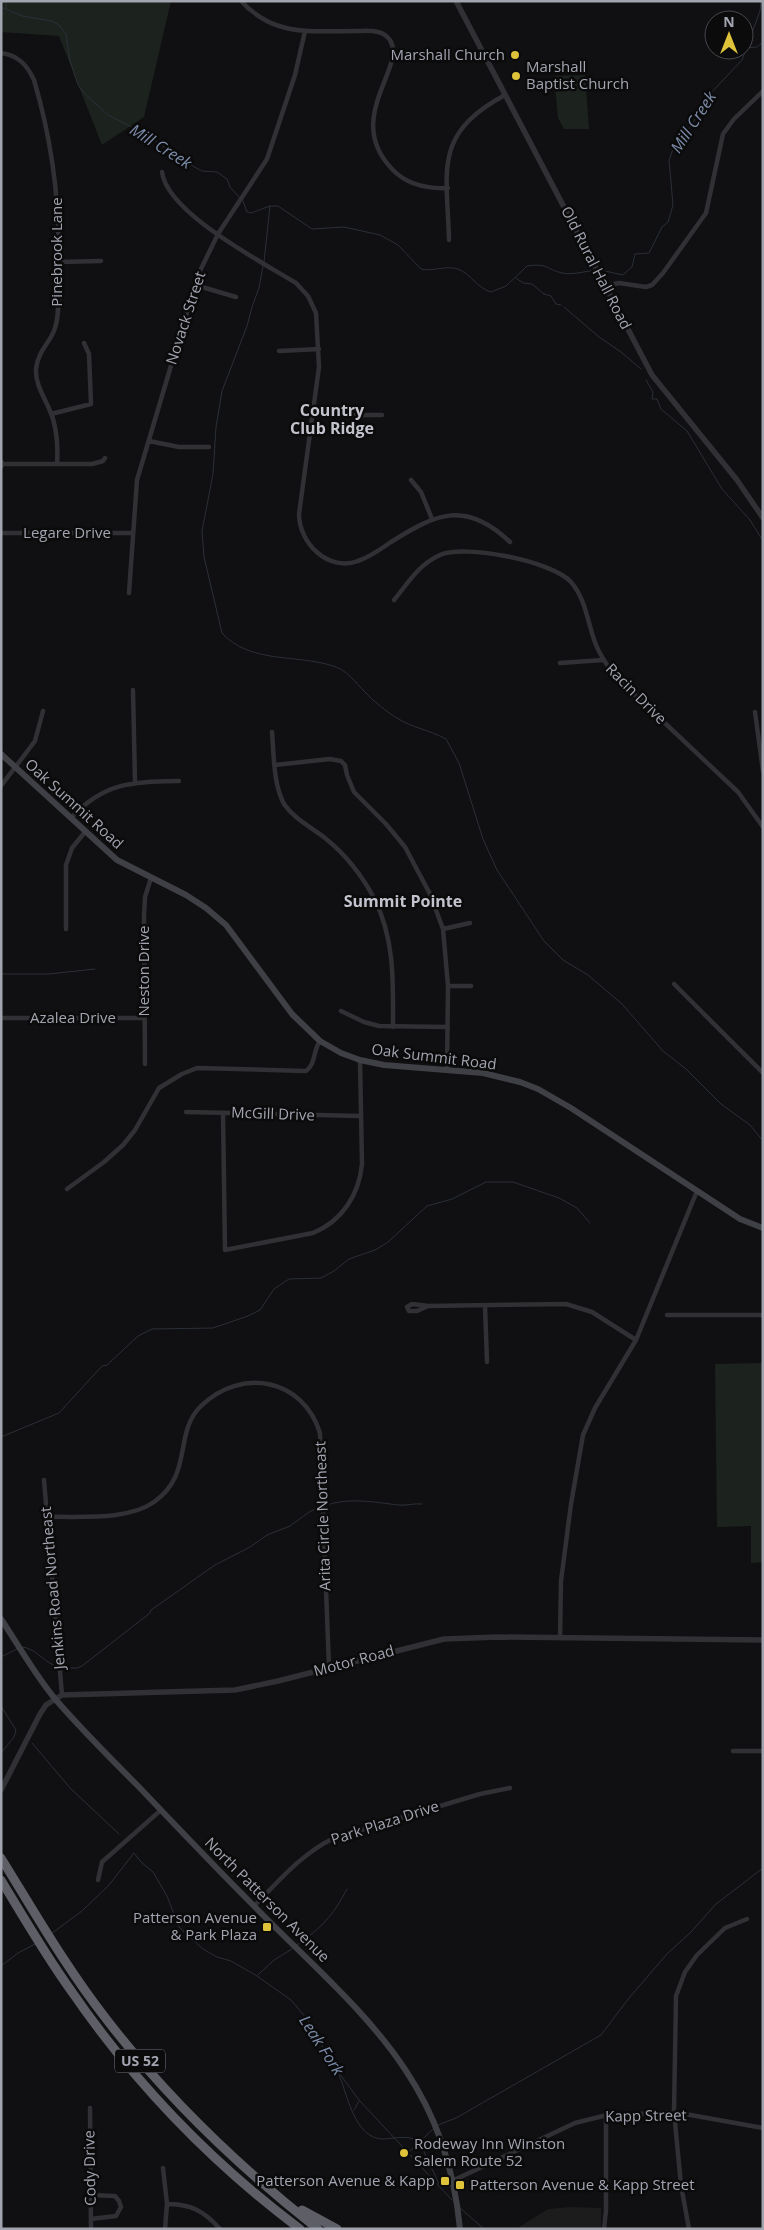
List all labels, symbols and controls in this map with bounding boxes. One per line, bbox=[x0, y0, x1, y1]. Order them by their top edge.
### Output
north arrow bbox=[704, 10, 754, 60]
text: N bbox=[723, 12, 735, 31]
place label: Marshall Church bbox=[391, 44, 505, 64]
marker: Marshall Church bbox=[509, 49, 521, 61]
place label: Marshall Baptist Church bbox=[526, 56, 629, 93]
marker: Marshall Baptist Church bbox=[510, 70, 522, 82]
water label: Mill Creek bbox=[665, 86, 722, 157]
water label: Mill Creek bbox=[126, 118, 197, 174]
street label: Pinebrook Lane bbox=[46, 197, 66, 307]
street label: Old Rural Hall Road bbox=[557, 203, 637, 333]
street label: Novack Street bbox=[161, 268, 210, 367]
district label: Country Club Ridge bbox=[290, 399, 374, 439]
street label: Legare Drive bbox=[23, 522, 111, 542]
street label: Racin Drive bbox=[602, 659, 671, 728]
street label: Oak Summit Road bbox=[21, 754, 128, 853]
district label: Summit Pointe bbox=[344, 890, 462, 912]
street label: Neston Drive bbox=[133, 925, 153, 1017]
street label: Azalea Drive bbox=[30, 1007, 116, 1027]
street label: Oak Summit Road bbox=[370, 1038, 498, 1074]
street label: McGill Drive bbox=[231, 1102, 315, 1124]
street label: Arita Circle Northeast bbox=[309, 1441, 335, 1591]
street label: Jenkins Road Northeast bbox=[35, 1506, 69, 1672]
street label: Motor Road bbox=[311, 1640, 396, 1680]
street label: Park Plaza Drive bbox=[328, 1795, 441, 1849]
street label: North Patterson Avenue bbox=[201, 1832, 335, 1966]
place label: Patterson Avenue & Park Plaza bbox=[133, 1907, 257, 1944]
marker: Patterson Avenue & Park Plaza bbox=[261, 1921, 273, 1933]
water label: Leak Fork bbox=[294, 2011, 350, 2080]
road number: US 52 bbox=[115, 2050, 165, 2072]
street label: Kapp Street bbox=[605, 2104, 687, 2126]
street label: Cody Drive bbox=[78, 2130, 100, 2206]
place label: Rodeway Inn Winston Salem Route 52 bbox=[414, 2133, 565, 2170]
marker: Rodeway Inn Winston Salem Route 52 bbox=[398, 2147, 410, 2159]
place label: Patterson Avenue & Kapp bbox=[256, 2170, 435, 2190]
place label: Patterson Avenue & Kapp Street bbox=[470, 2174, 694, 2194]
marker: Patterson Avenue & Kapp bbox=[439, 2175, 451, 2187]
marker: Patterson Avenue & Kapp Street bbox=[454, 2179, 466, 2191]

